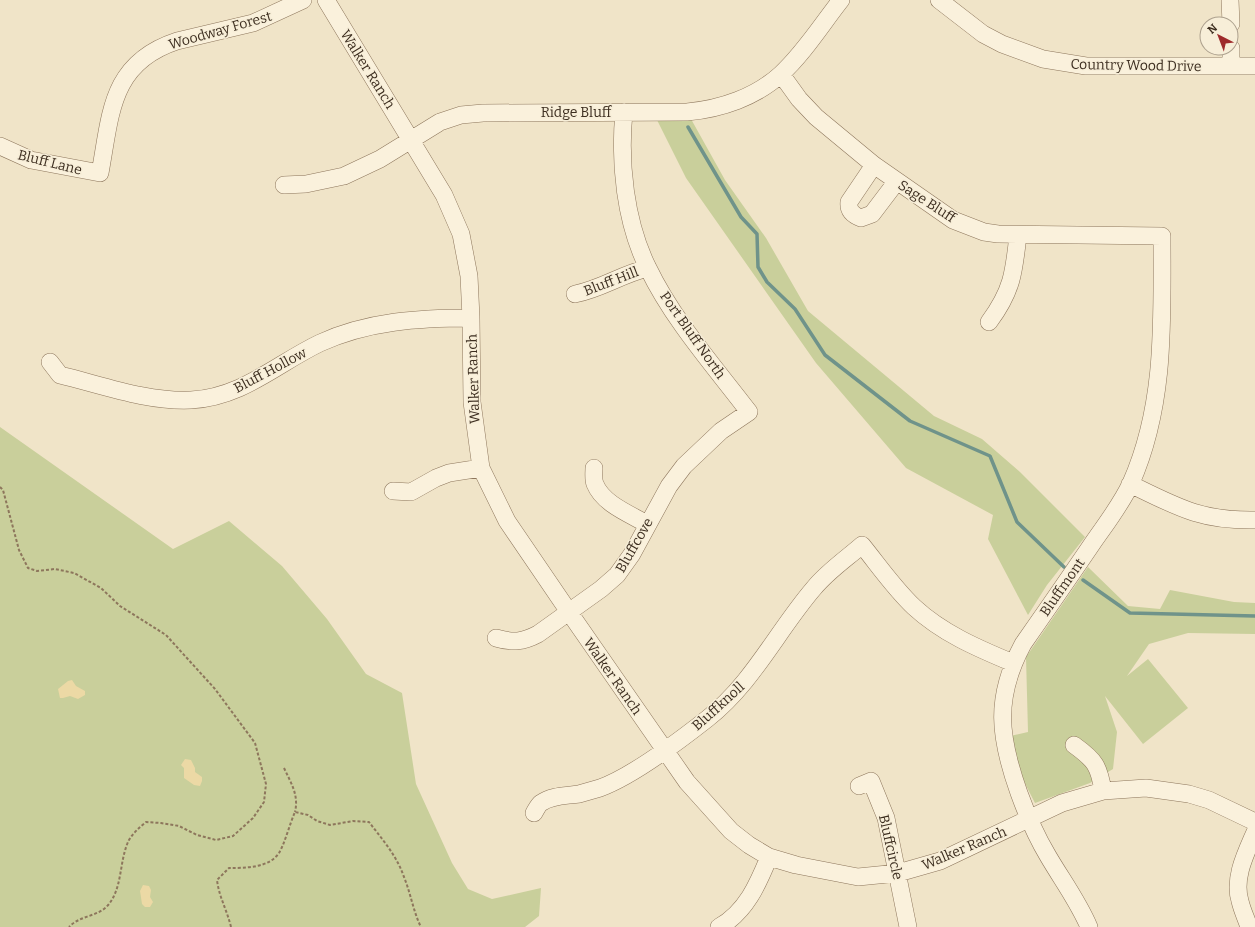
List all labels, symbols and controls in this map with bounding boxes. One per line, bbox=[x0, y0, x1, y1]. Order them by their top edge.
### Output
street label: Woodway Forest bbox=[167, 8, 274, 53]
north arrow bbox=[1199, 16, 1239, 56]
text: N bbox=[1205, 21, 1221, 37]
street label: Walker Ranch bbox=[337, 27, 399, 112]
street label: Country Wood Drive bbox=[1070, 56, 1202, 75]
street label: Ridge Bluff bbox=[541, 104, 613, 121]
street label: Bluff Lane bbox=[16, 146, 84, 179]
street label: Sage Bluff bbox=[895, 177, 960, 227]
street label: Bluff Hill bbox=[581, 263, 641, 300]
street label: Port Bluff North bbox=[656, 288, 729, 383]
street label: Walker Ranch bbox=[463, 333, 484, 424]
street label: Bluff Hollow bbox=[231, 344, 310, 397]
street label: Bluffcove bbox=[612, 515, 657, 576]
street label: Bluffmont bbox=[1036, 555, 1088, 619]
street label: Walker Ranch bbox=[580, 635, 646, 718]
street label: Bluffknoll bbox=[689, 678, 748, 734]
street label: Bluffcircle bbox=[875, 813, 906, 881]
street label: Walker Ranch bbox=[919, 823, 1009, 874]

